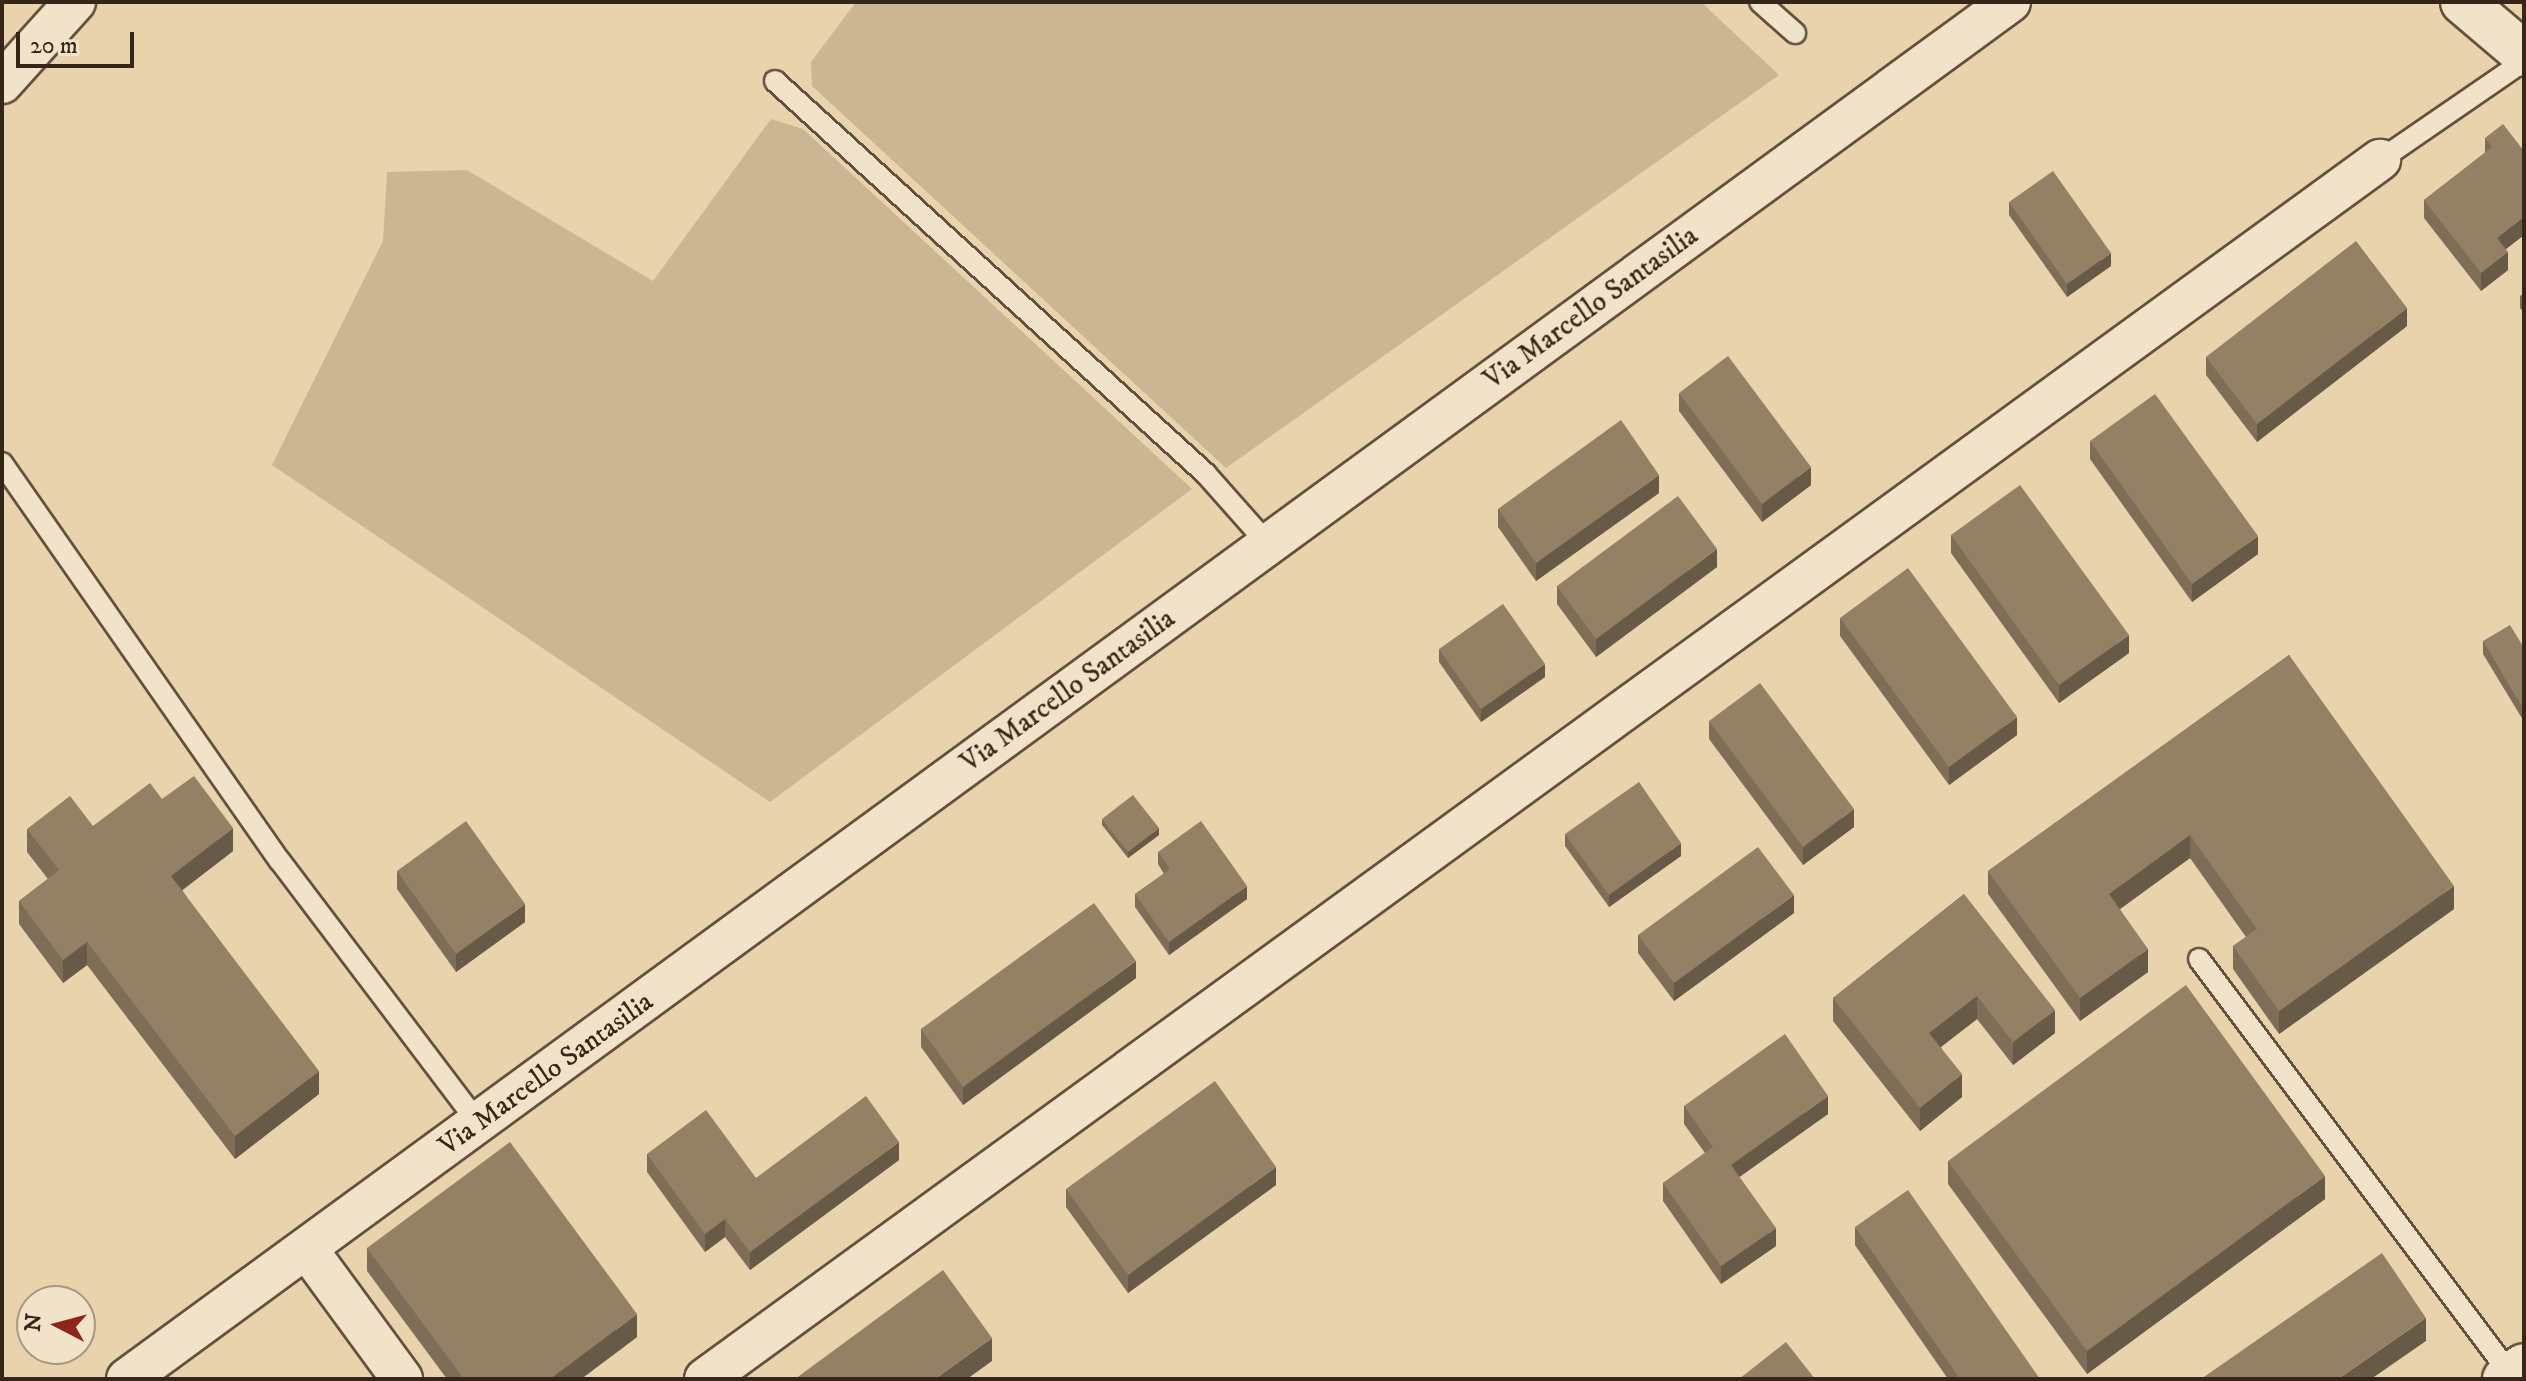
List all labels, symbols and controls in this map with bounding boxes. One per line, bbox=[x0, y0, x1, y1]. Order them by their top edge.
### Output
scale bar bbox=[20, 16, 138, 66]
text: 20 m bbox=[30, 31, 78, 61]
street label: Via Marcello Santasilia bbox=[1477, 219, 1705, 397]
street label: Via Marcello Santasilia bbox=[954, 602, 1182, 780]
street label: Via Marcello Santasilia bbox=[432, 985, 660, 1163]
north arrow bbox=[16, 1285, 96, 1365]
text: N bbox=[19, 1312, 48, 1333]

